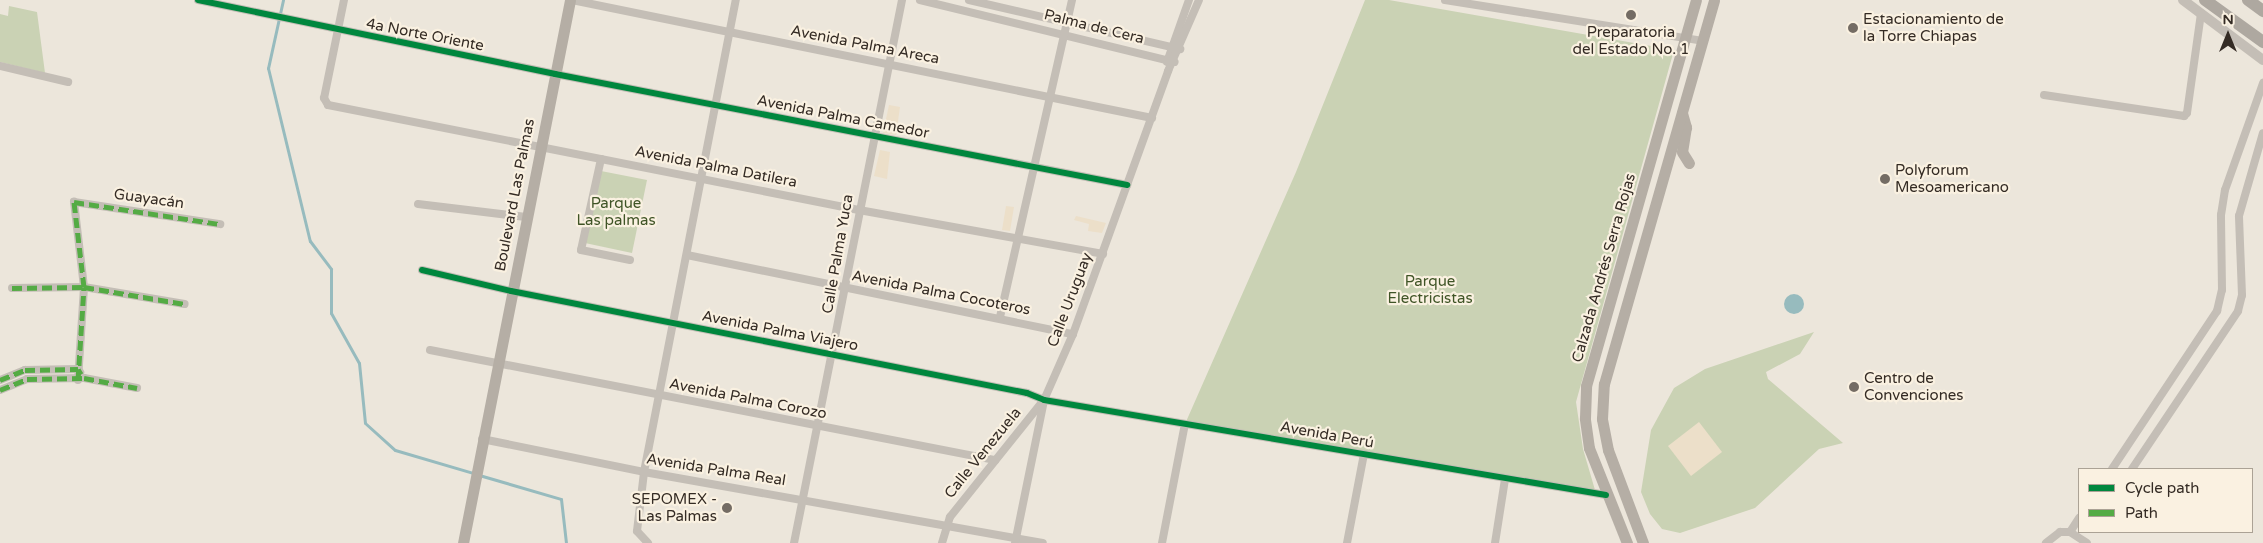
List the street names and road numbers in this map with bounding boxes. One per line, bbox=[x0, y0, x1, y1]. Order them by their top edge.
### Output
street label: Palma de Cera bbox=[1042, 6, 1146, 48]
street label: 4a Norte Oriente bbox=[365, 15, 485, 55]
street label: Avenida Palma Areca bbox=[789, 22, 941, 68]
street label: Avenida Palma Camedor bbox=[755, 91, 931, 143]
street label: Boulevard Las Palmas bbox=[491, 117, 539, 273]
street label: Avenida Palma Datilera bbox=[633, 142, 799, 192]
street label: Calzada Andrés Serra Rojas bbox=[1568, 171, 1640, 365]
street label: Guayacán bbox=[113, 185, 185, 213]
street label: Calle Palma Yuca bbox=[819, 193, 857, 315]
street label: Calle Uruguay bbox=[1044, 250, 1096, 350]
street label: Avenida Palma Cocoteros bbox=[850, 267, 1032, 319]
street label: Avenida Palma Viajero bbox=[700, 307, 860, 355]
street label: Avenida Palma Corozo bbox=[668, 375, 828, 423]
street label: Calle Venezuela bbox=[941, 404, 1025, 502]
street label: Avenida Perú bbox=[1279, 418, 1375, 452]
street label: Avenida Palma Real bbox=[645, 450, 787, 490]

